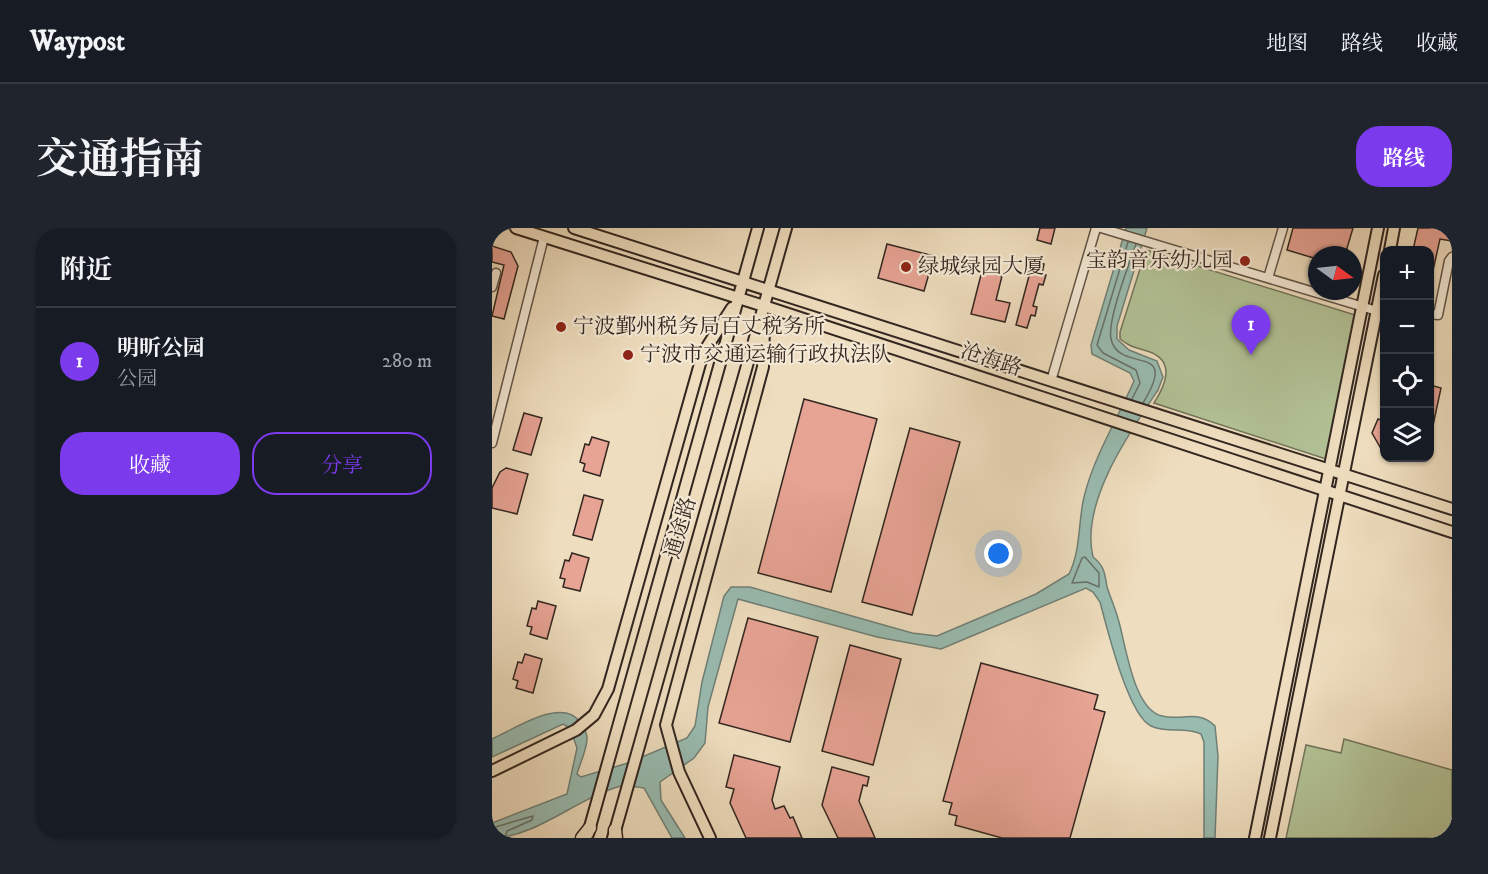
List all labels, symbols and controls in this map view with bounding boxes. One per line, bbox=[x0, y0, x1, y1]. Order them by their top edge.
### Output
text: Waypost bbox=[30, 24, 125, 59]
text: 地图 bbox=[1266, 31, 1308, 57]
text: 路线 bbox=[1341, 31, 1383, 57]
text: 收藏 bbox=[1416, 31, 1458, 57]
button: 路线 bbox=[1356, 126, 1452, 187]
text: 交通指南 bbox=[36, 135, 204, 187]
north arrow bbox=[1308, 246, 1362, 300]
map controls bbox=[1380, 246, 1434, 462]
button: + bbox=[1380, 246, 1434, 300]
place label: 宝韵音乐幼儿园 bbox=[1086, 248, 1233, 274]
text: 附近 bbox=[60, 254, 112, 287]
place label: 绿城绿园大厦 bbox=[918, 254, 1044, 280]
marker: 宝韵音乐幼儿园 bbox=[1238, 254, 1252, 268]
marker: 绿城绿园大厦 bbox=[899, 260, 913, 274]
button: − bbox=[1380, 300, 1434, 354]
pin: 1 bbox=[1232, 306, 1270, 355]
place label: 宁波鄞州税务局百丈税务所 bbox=[573, 314, 825, 340]
marker: 宁波鄞州税务局百丈税务所 bbox=[554, 320, 568, 334]
text: 明昕公园 bbox=[117, 335, 205, 362]
street label: 沧海路 bbox=[957, 338, 1025, 382]
place label: 宁波市交通运输行政执法队 bbox=[640, 342, 892, 368]
marker: 宁波市交通运输行政执法队 bbox=[621, 348, 635, 362]
text: 1 bbox=[76, 349, 83, 374]
text: 280 m bbox=[382, 349, 432, 374]
button: locate bbox=[1380, 354, 1434, 408]
text: 公园 bbox=[117, 367, 157, 392]
button: layers bbox=[1380, 408, 1434, 462]
button: 收藏 bbox=[60, 432, 240, 495]
button: 分享 bbox=[252, 432, 432, 495]
street label: 通途路 bbox=[660, 494, 702, 562]
your location bbox=[984, 539, 1013, 568]

